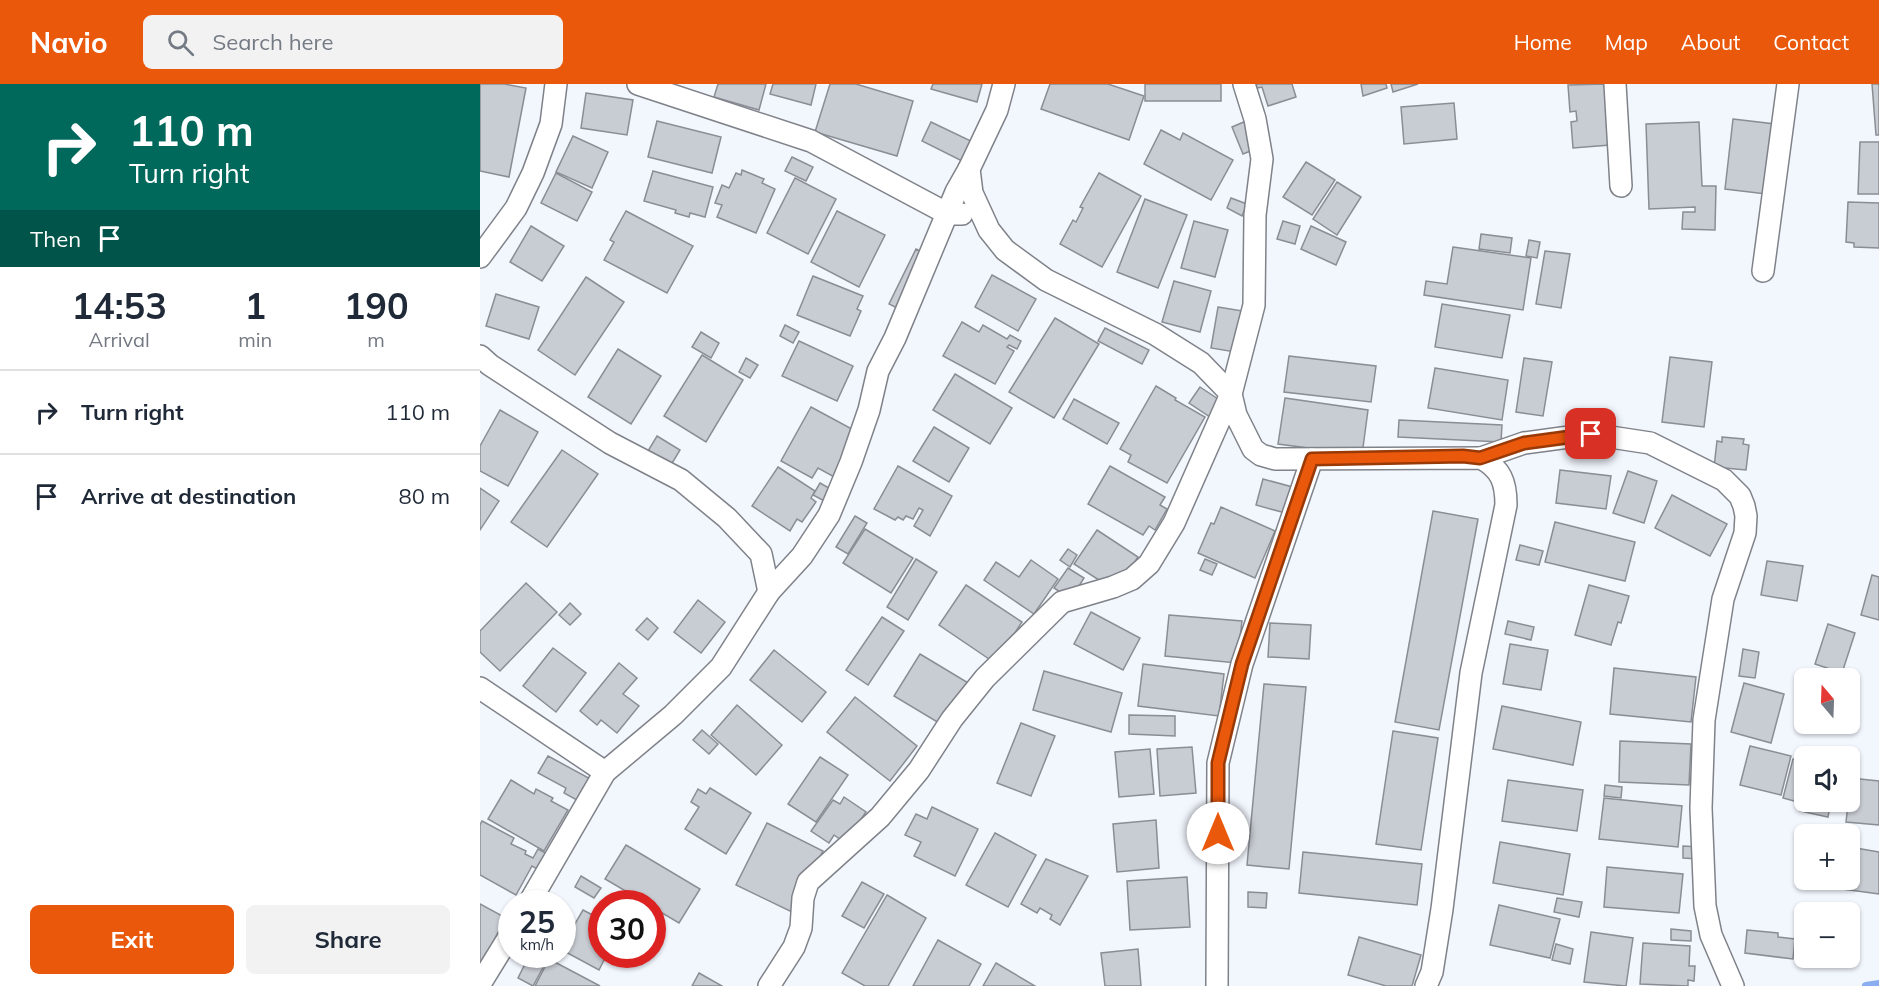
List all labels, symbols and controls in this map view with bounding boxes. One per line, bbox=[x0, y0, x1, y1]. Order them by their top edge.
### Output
search box bbox=[143, 15, 563, 69]
text: Navio bbox=[30, 25, 107, 60]
icon: search bbox=[164, 26, 197, 59]
text: Search here bbox=[212, 28, 333, 56]
text: Home bbox=[1514, 29, 1572, 55]
text: Map bbox=[1605, 29, 1648, 55]
text: About bbox=[1681, 29, 1740, 55]
text: Contact bbox=[1773, 29, 1849, 55]
text: 110 m bbox=[129, 104, 254, 157]
icon: right bbox=[30, 108, 108, 186]
text: Turn right bbox=[129, 156, 249, 190]
icon: arrive bbox=[93, 222, 126, 255]
text: Then bbox=[30, 225, 81, 253]
text: 14:53 bbox=[71, 283, 167, 328]
text: 1 bbox=[244, 283, 266, 328]
text: 190 bbox=[344, 283, 409, 328]
text: Arrival bbox=[89, 327, 150, 352]
text: min bbox=[238, 327, 272, 352]
text: m bbox=[367, 327, 385, 352]
icon: right bbox=[30, 396, 63, 429]
text: Turn right bbox=[81, 398, 184, 426]
text: 110 m bbox=[385, 398, 450, 426]
pin bbox=[1565, 408, 1616, 459]
icon: arrive bbox=[1574, 417, 1607, 450]
icon: arrive bbox=[30, 480, 63, 513]
text: Arrive at destination bbox=[81, 482, 296, 510]
text: 80 m bbox=[399, 482, 450, 510]
north arrow bbox=[1794, 668, 1860, 734]
map controls bbox=[1794, 668, 1860, 968]
button: sound bbox=[1794, 746, 1860, 812]
position arrow bbox=[1186, 801, 1250, 865]
button: + bbox=[1794, 824, 1860, 890]
speed limit sign: 30 bbox=[588, 890, 666, 968]
button: − bbox=[1794, 902, 1860, 968]
text: 25 bbox=[519, 903, 555, 941]
button: Exit bbox=[30, 905, 234, 974]
button: Share bbox=[246, 905, 450, 974]
text: km/h bbox=[520, 935, 554, 954]

